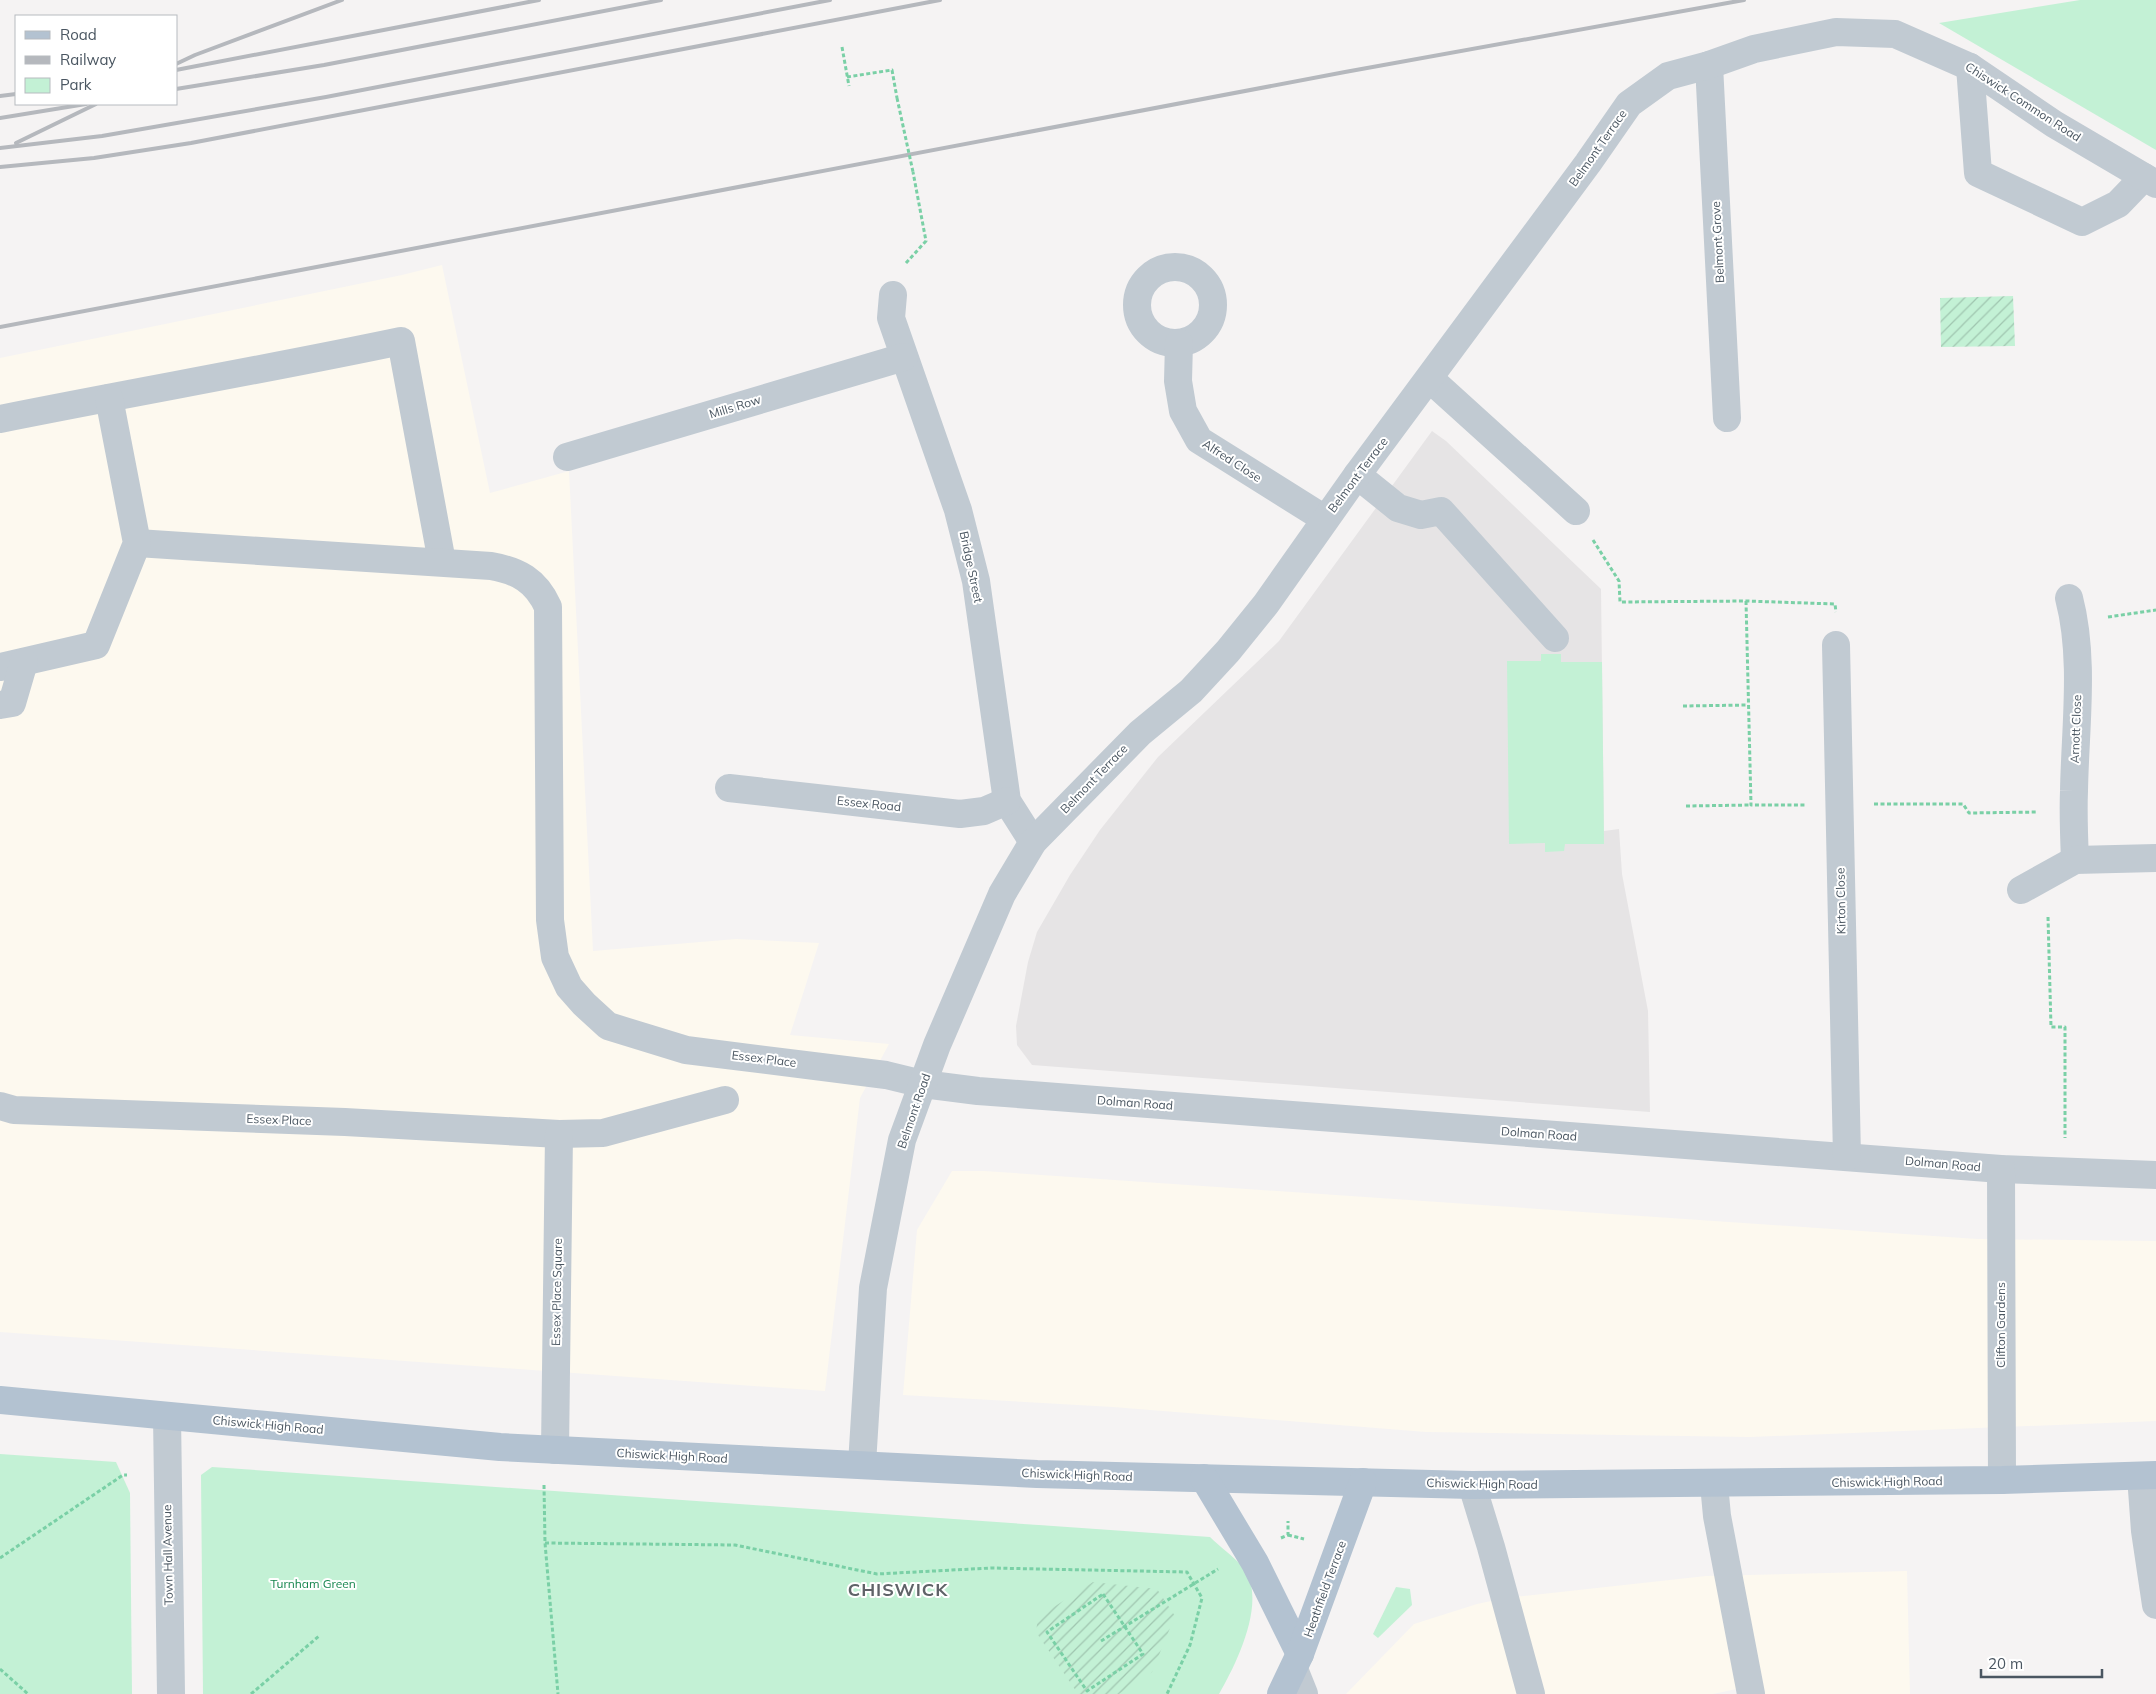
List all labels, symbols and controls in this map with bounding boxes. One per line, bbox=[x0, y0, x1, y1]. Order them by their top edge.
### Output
legend bbox=[15, 15, 178, 105]
text: Road bbox=[60, 25, 97, 44]
text: Railway bbox=[60, 50, 116, 69]
street label: Chiswick Common Road bbox=[1963, 59, 2084, 145]
text: Park bbox=[60, 75, 92, 94]
street label: Belmont Terrace bbox=[1566, 106, 1630, 189]
street label: Belmont Grove bbox=[1708, 201, 1727, 283]
street label: Mills Row bbox=[707, 391, 763, 421]
street label: Belmont Terrace bbox=[1324, 434, 1391, 515]
street label: Alfred Close bbox=[1200, 436, 1265, 485]
street label: Bridge Street bbox=[957, 530, 986, 604]
street label: Arnott Close bbox=[2067, 694, 2084, 764]
street label: Belmont Terrace bbox=[1057, 741, 1130, 816]
street label: Essex Road bbox=[836, 793, 902, 814]
street label: Kirton Close bbox=[1832, 868, 1849, 934]
street label: Essex Place bbox=[731, 1047, 797, 1070]
street label: Belmont Road bbox=[894, 1071, 933, 1150]
street label: Dolman Road bbox=[1097, 1092, 1173, 1113]
street label: Essex Place bbox=[246, 1111, 312, 1128]
street label: Dolman Road bbox=[1501, 1123, 1577, 1144]
street label: Dolman Road bbox=[1905, 1153, 1982, 1174]
street label: Essex Place Square bbox=[548, 1238, 565, 1346]
street label: Clifton Gardens bbox=[1993, 1282, 2008, 1368]
street label: Chiswick High Road bbox=[212, 1412, 324, 1437]
street label: Chiswick High Road bbox=[616, 1445, 728, 1466]
street label: Chiswick High Road bbox=[1021, 1465, 1133, 1484]
street label: Chiswick High Road bbox=[1831, 1473, 1943, 1490]
street label: Chiswick High Road bbox=[1426, 1475, 1538, 1492]
street label: Town Hall Avenue bbox=[159, 1505, 176, 1605]
street label: Heathfield Terrace bbox=[1300, 1538, 1349, 1639]
park label: Turnham Green bbox=[270, 1576, 356, 1591]
district label: CHISWICK bbox=[848, 1578, 948, 1601]
scale bar bbox=[1981, 1646, 2102, 1678]
text: 20 m bbox=[1988, 1654, 2023, 1673]

